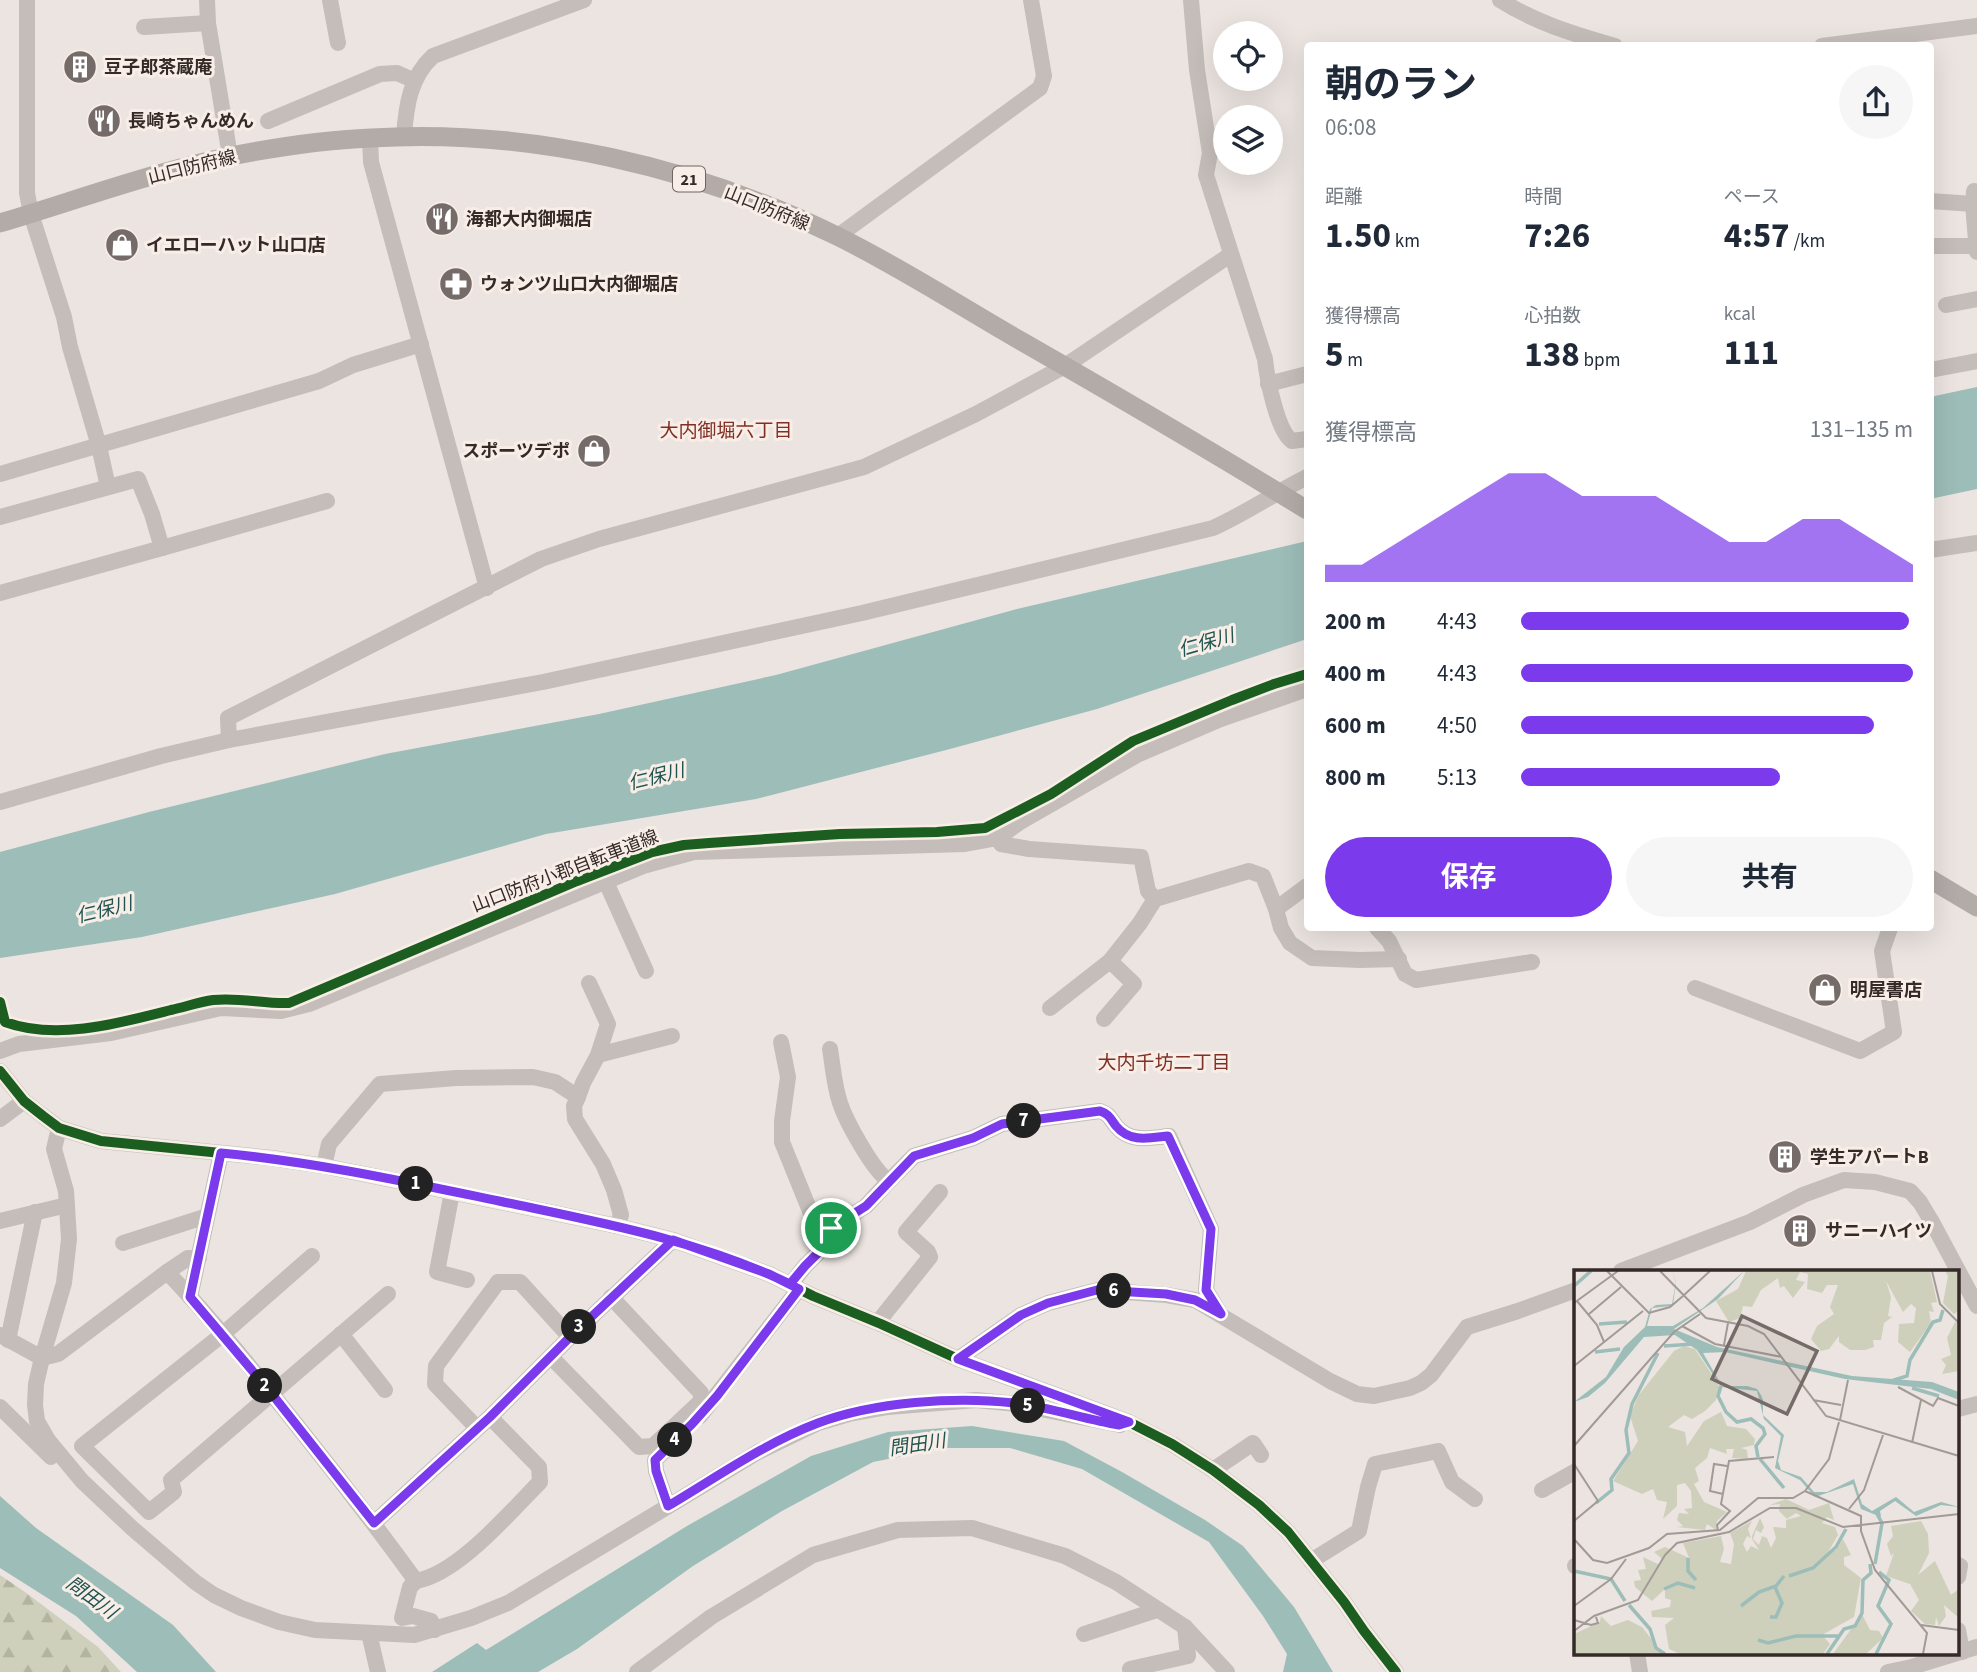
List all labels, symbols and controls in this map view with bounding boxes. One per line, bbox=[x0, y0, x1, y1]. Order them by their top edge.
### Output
map controls bbox=[1213, 21, 1283, 175]
button: locate bbox=[1213, 21, 1283, 91]
building icon: 豆子郎茶蔵庵 bbox=[61, 48, 99, 86]
place label: 豆子郎茶蔵庵 bbox=[104, 55, 212, 80]
text: 朝のラン bbox=[1325, 58, 1477, 112]
button: share bbox=[1839, 65, 1913, 139]
restaurant icon: 長崎ちゃんめん bbox=[85, 102, 123, 140]
button: layers bbox=[1213, 105, 1283, 175]
place label: 長崎ちゃんめん bbox=[128, 109, 254, 134]
text: 06:08 bbox=[1325, 111, 1376, 144]
street label: 山口防府線 bbox=[145, 144, 239, 191]
road number: 21 bbox=[673, 167, 705, 192]
street label: 山口防府線 bbox=[720, 180, 813, 237]
text: 距離 bbox=[1325, 184, 1363, 211]
text: 時間 bbox=[1524, 184, 1562, 211]
text: ペース bbox=[1724, 184, 1780, 211]
restaurant icon: 海都大内御堀店 bbox=[423, 200, 461, 238]
place label: 海都大内御堀店 bbox=[466, 207, 592, 232]
text: 1.50 bbox=[1325, 211, 1391, 261]
text: 7:26 bbox=[1524, 211, 1590, 261]
text: 4:57 bbox=[1724, 211, 1790, 261]
shop icon: イエローハット山口店 bbox=[103, 226, 141, 264]
text: km bbox=[1391, 228, 1420, 255]
text: /km bbox=[1790, 228, 1825, 255]
place label: イエローハット山口店 bbox=[146, 233, 325, 258]
pharmacy icon: ウォンツ山口大内御堀店 bbox=[437, 265, 475, 303]
place label: ウォンツ山口大内御堀店 bbox=[480, 272, 678, 297]
text: kcal bbox=[1724, 301, 1756, 328]
text: 獲得標高 bbox=[1325, 303, 1401, 330]
text: 心拍数 bbox=[1524, 303, 1581, 330]
text: 111 bbox=[1724, 328, 1779, 378]
text: 5 bbox=[1325, 330, 1343, 380]
text: 138 bbox=[1524, 330, 1580, 380]
text: m bbox=[1343, 347, 1363, 374]
text: bpm bbox=[1580, 347, 1620, 374]
text: 131–135 m bbox=[1810, 413, 1913, 446]
text: 獲得標高 bbox=[1325, 416, 1417, 449]
district label: 大内御堀六丁目 bbox=[659, 418, 793, 445]
shop icon: スポーツデポ bbox=[575, 432, 613, 470]
place label: スポーツデポ bbox=[462, 439, 570, 464]
text: 200 m bbox=[1325, 605, 1386, 638]
text: 4:43 bbox=[1437, 605, 1477, 638]
water label: 仁保川 bbox=[1175, 622, 1239, 664]
text: 400 m bbox=[1325, 657, 1386, 690]
text: 4:43 bbox=[1437, 657, 1477, 690]
text: 600 m bbox=[1325, 709, 1386, 742]
text: 4:50 bbox=[1437, 709, 1477, 742]
water label: 仁保川 bbox=[625, 757, 689, 797]
text: 800 m bbox=[1325, 761, 1386, 794]
text: 5:13 bbox=[1437, 761, 1477, 794]
street label: 山口防府小郡自転車道線 bbox=[468, 824, 662, 919]
button: 保存 bbox=[1325, 837, 1612, 917]
button: 共有 bbox=[1626, 837, 1913, 917]
water label: 仁保川 bbox=[73, 890, 137, 930]
shop icon: 明屋書店 bbox=[1806, 971, 1844, 1009]
place label: 明屋書店 bbox=[1850, 978, 1922, 1003]
district label: 大内千坊二丁目 bbox=[1097, 1050, 1231, 1077]
pin: 7 bbox=[1006, 1104, 1042, 1138]
text: 7 bbox=[1018, 1107, 1029, 1134]
building icon: 学生アパートB bbox=[1766, 1138, 1804, 1176]
place label: 学生アパートB bbox=[1810, 1145, 1929, 1170]
pin: 1 bbox=[398, 1166, 434, 1202]
text: 1 bbox=[410, 1170, 421, 1197]
pin bbox=[801, 1198, 861, 1258]
icon: arrive bbox=[812, 1209, 850, 1247]
building icon: サニーハイツ bbox=[1781, 1212, 1819, 1250]
place label: サニーハイツ bbox=[1825, 1219, 1932, 1244]
inset map bbox=[1574, 1270, 1960, 1654]
pin: 6 bbox=[1096, 1274, 1132, 1308]
text: 6 bbox=[1108, 1277, 1119, 1304]
pin: 3 bbox=[562, 1310, 596, 1344]
text: 3 bbox=[573, 1313, 584, 1340]
pin: 2 bbox=[247, 1368, 282, 1404]
text: 2 bbox=[259, 1372, 270, 1399]
pin: 5 bbox=[1010, 1388, 1046, 1424]
text: 5 bbox=[1022, 1392, 1033, 1419]
pin: 4 bbox=[658, 1422, 692, 1458]
text: 4 bbox=[669, 1426, 680, 1453]
water label: 問田川 bbox=[887, 1427, 949, 1463]
water label: 問田川 bbox=[60, 1571, 124, 1627]

